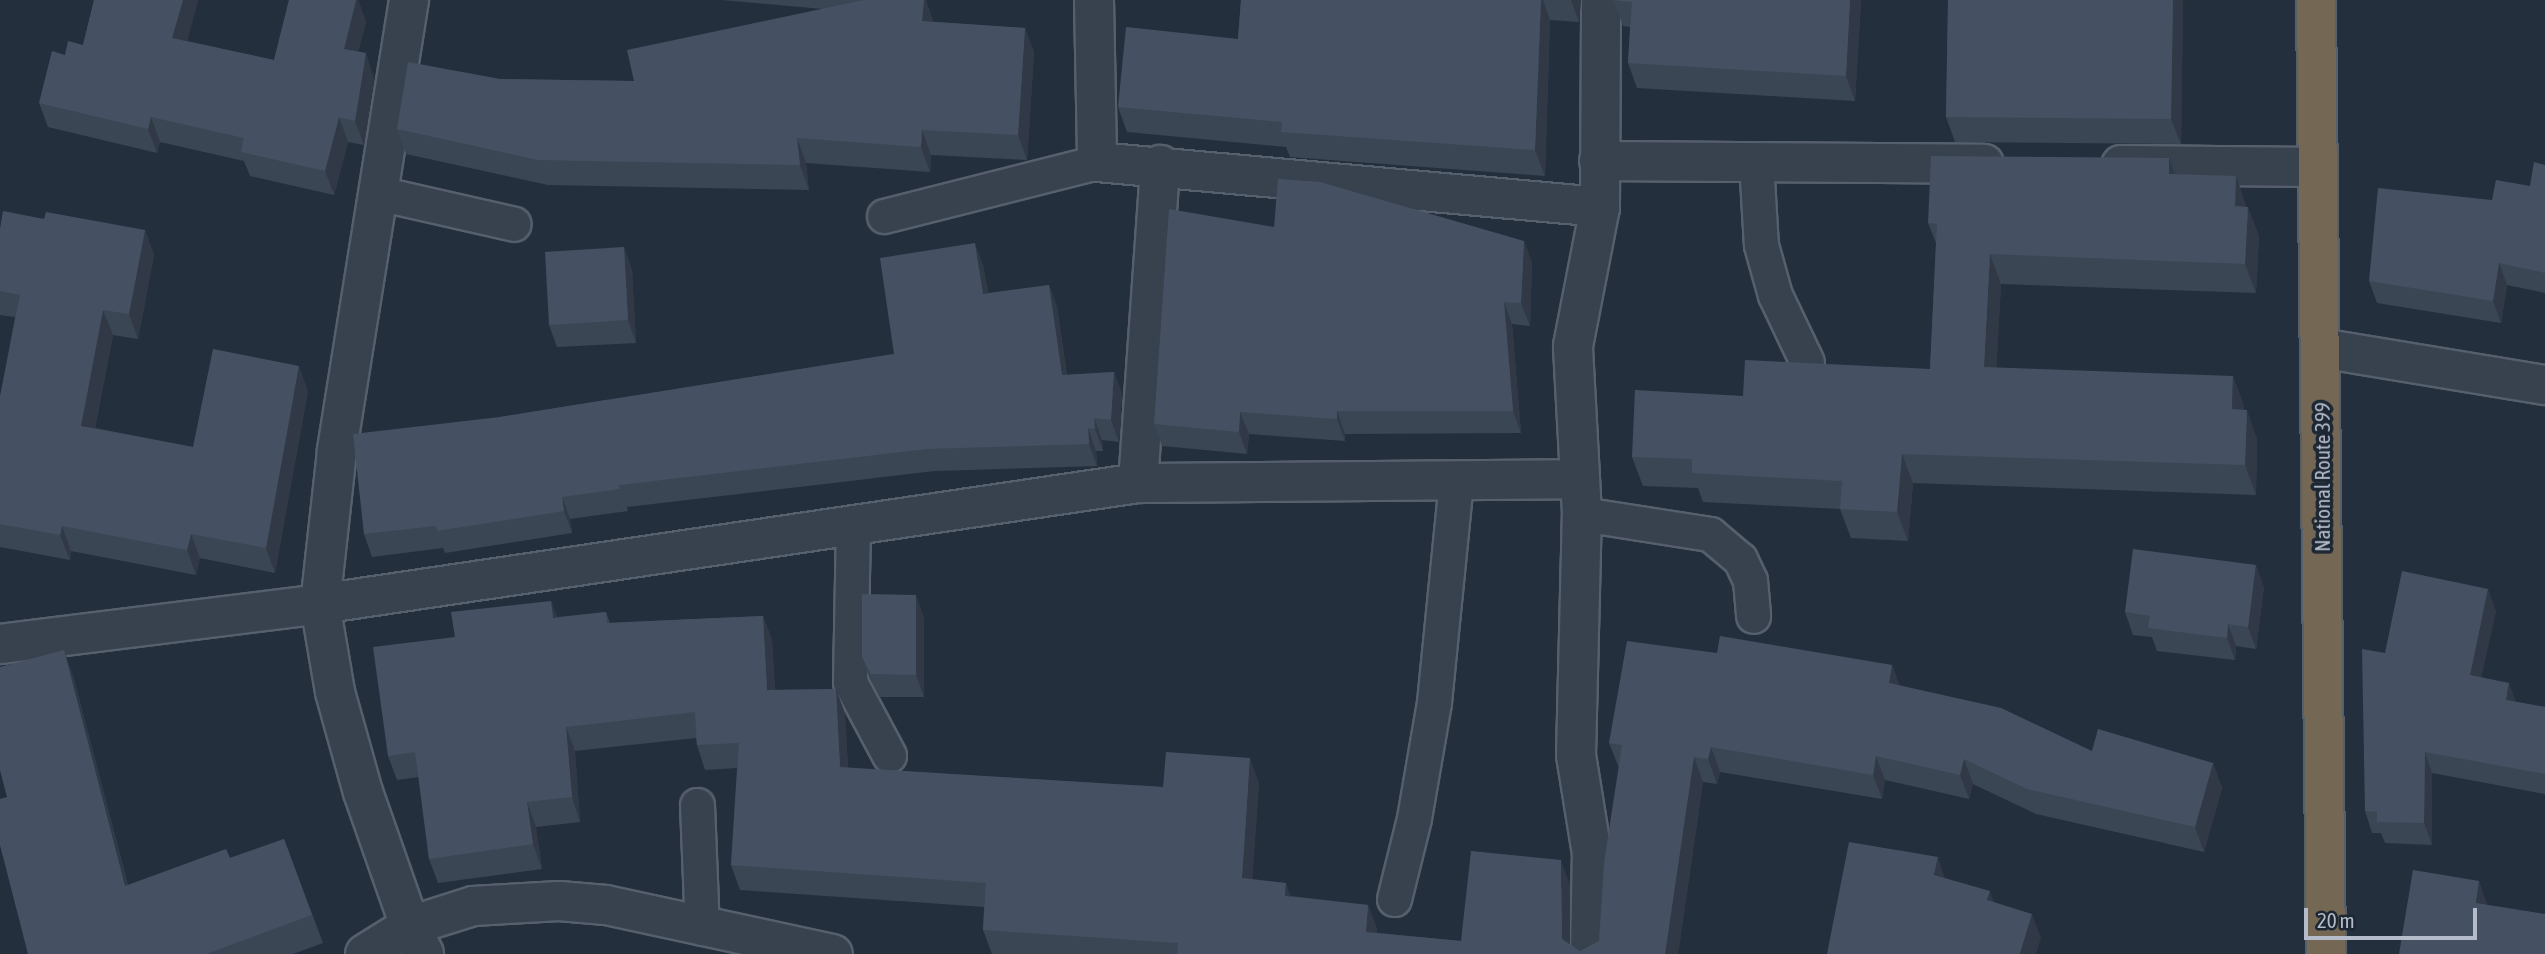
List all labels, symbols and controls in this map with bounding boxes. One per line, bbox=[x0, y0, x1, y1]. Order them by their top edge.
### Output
street label: National Route 399 bbox=[2309, 402, 2335, 552]
scale bar bbox=[2307, 894, 2480, 938]
text: 20 m bbox=[2317, 908, 2355, 932]

